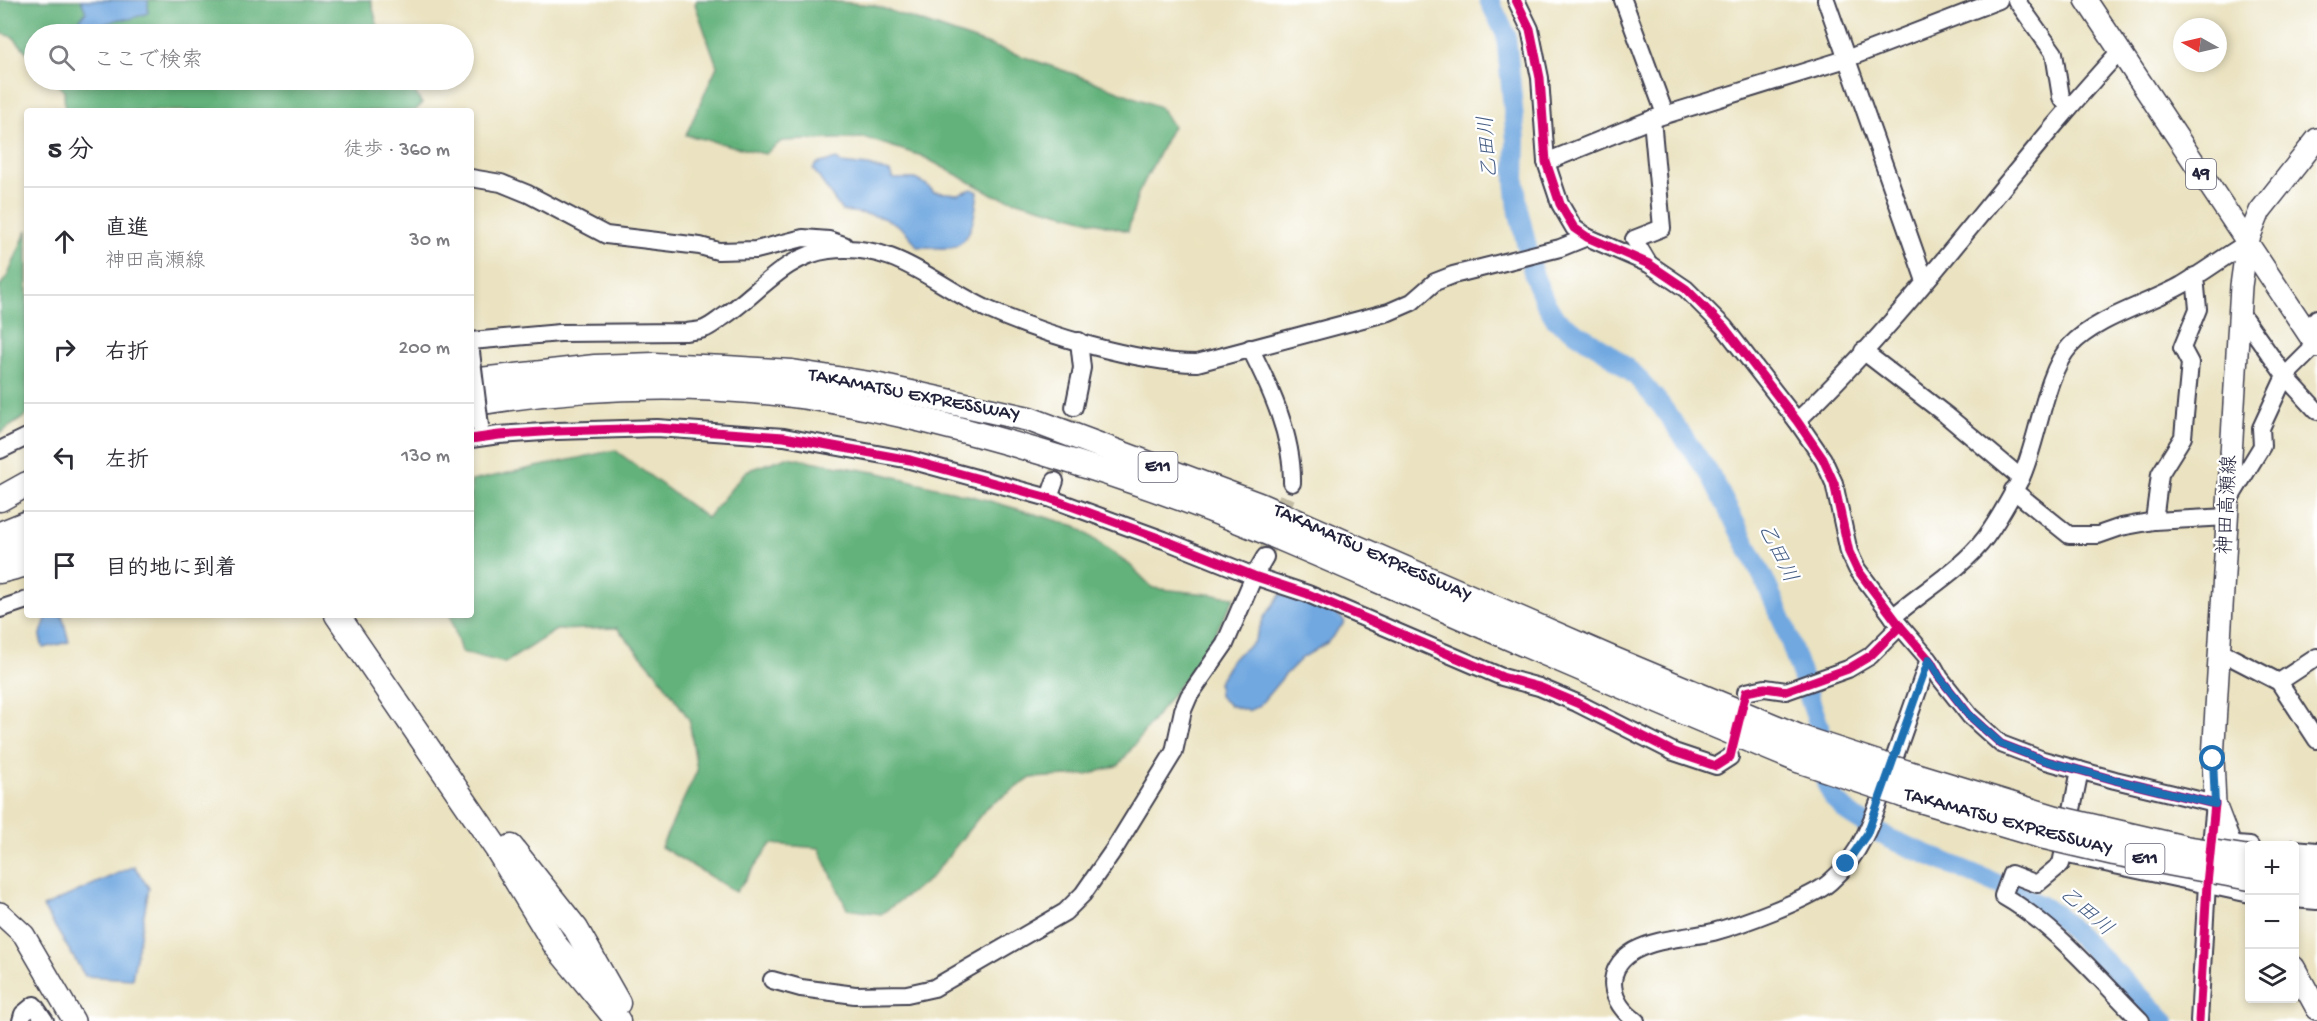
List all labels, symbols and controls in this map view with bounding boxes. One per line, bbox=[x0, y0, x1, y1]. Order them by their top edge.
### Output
north arrow bbox=[2173, 18, 2227, 72]
search box bbox=[24, 24, 474, 90]
icon: search bbox=[45, 41, 78, 74]
text: ここで検索 bbox=[93, 49, 203, 75]
water label: 乙田川 bbox=[1474, 115, 1505, 179]
text: 5 分 bbox=[48, 137, 94, 168]
text: 徒歩 · 360 m bbox=[343, 140, 450, 163]
road number: 49 bbox=[2186, 159, 2216, 189]
text: 直進 bbox=[105, 217, 149, 243]
icon: ahead bbox=[48, 225, 81, 258]
text: 30 m bbox=[409, 230, 450, 253]
text: 神田高瀬線 bbox=[105, 251, 205, 274]
icon: right bbox=[48, 333, 81, 366]
text: 200 m bbox=[399, 338, 450, 361]
text: 右折 bbox=[105, 341, 149, 367]
street label: TAKAMATSU EXPRESSWAY bbox=[805, 364, 1022, 428]
icon: left bbox=[48, 441, 81, 474]
text: 130 m bbox=[401, 446, 450, 469]
text: 左折 bbox=[105, 449, 149, 475]
road number: E11 bbox=[1138, 452, 1178, 482]
street label: 神田高瀬線 bbox=[2213, 454, 2243, 556]
street label: TAKAMATSU EXPRESSWAY bbox=[1268, 499, 1475, 608]
water label: 乙田川 bbox=[1751, 520, 1802, 588]
icon: arrive bbox=[48, 549, 81, 582]
text: 目的地に到着 bbox=[105, 557, 237, 583]
route start bbox=[2199, 745, 2225, 771]
street label: TAKAMATSU EXPRESSWAY bbox=[1900, 784, 2115, 862]
map controls bbox=[2245, 841, 2299, 1003]
button: + bbox=[2245, 841, 2299, 895]
road number: E11 bbox=[2126, 844, 2164, 874]
route end bbox=[1832, 850, 1858, 876]
water label: 乙田川 bbox=[2053, 882, 2118, 943]
button: − bbox=[2245, 895, 2299, 949]
button: layers bbox=[2245, 949, 2299, 1003]

